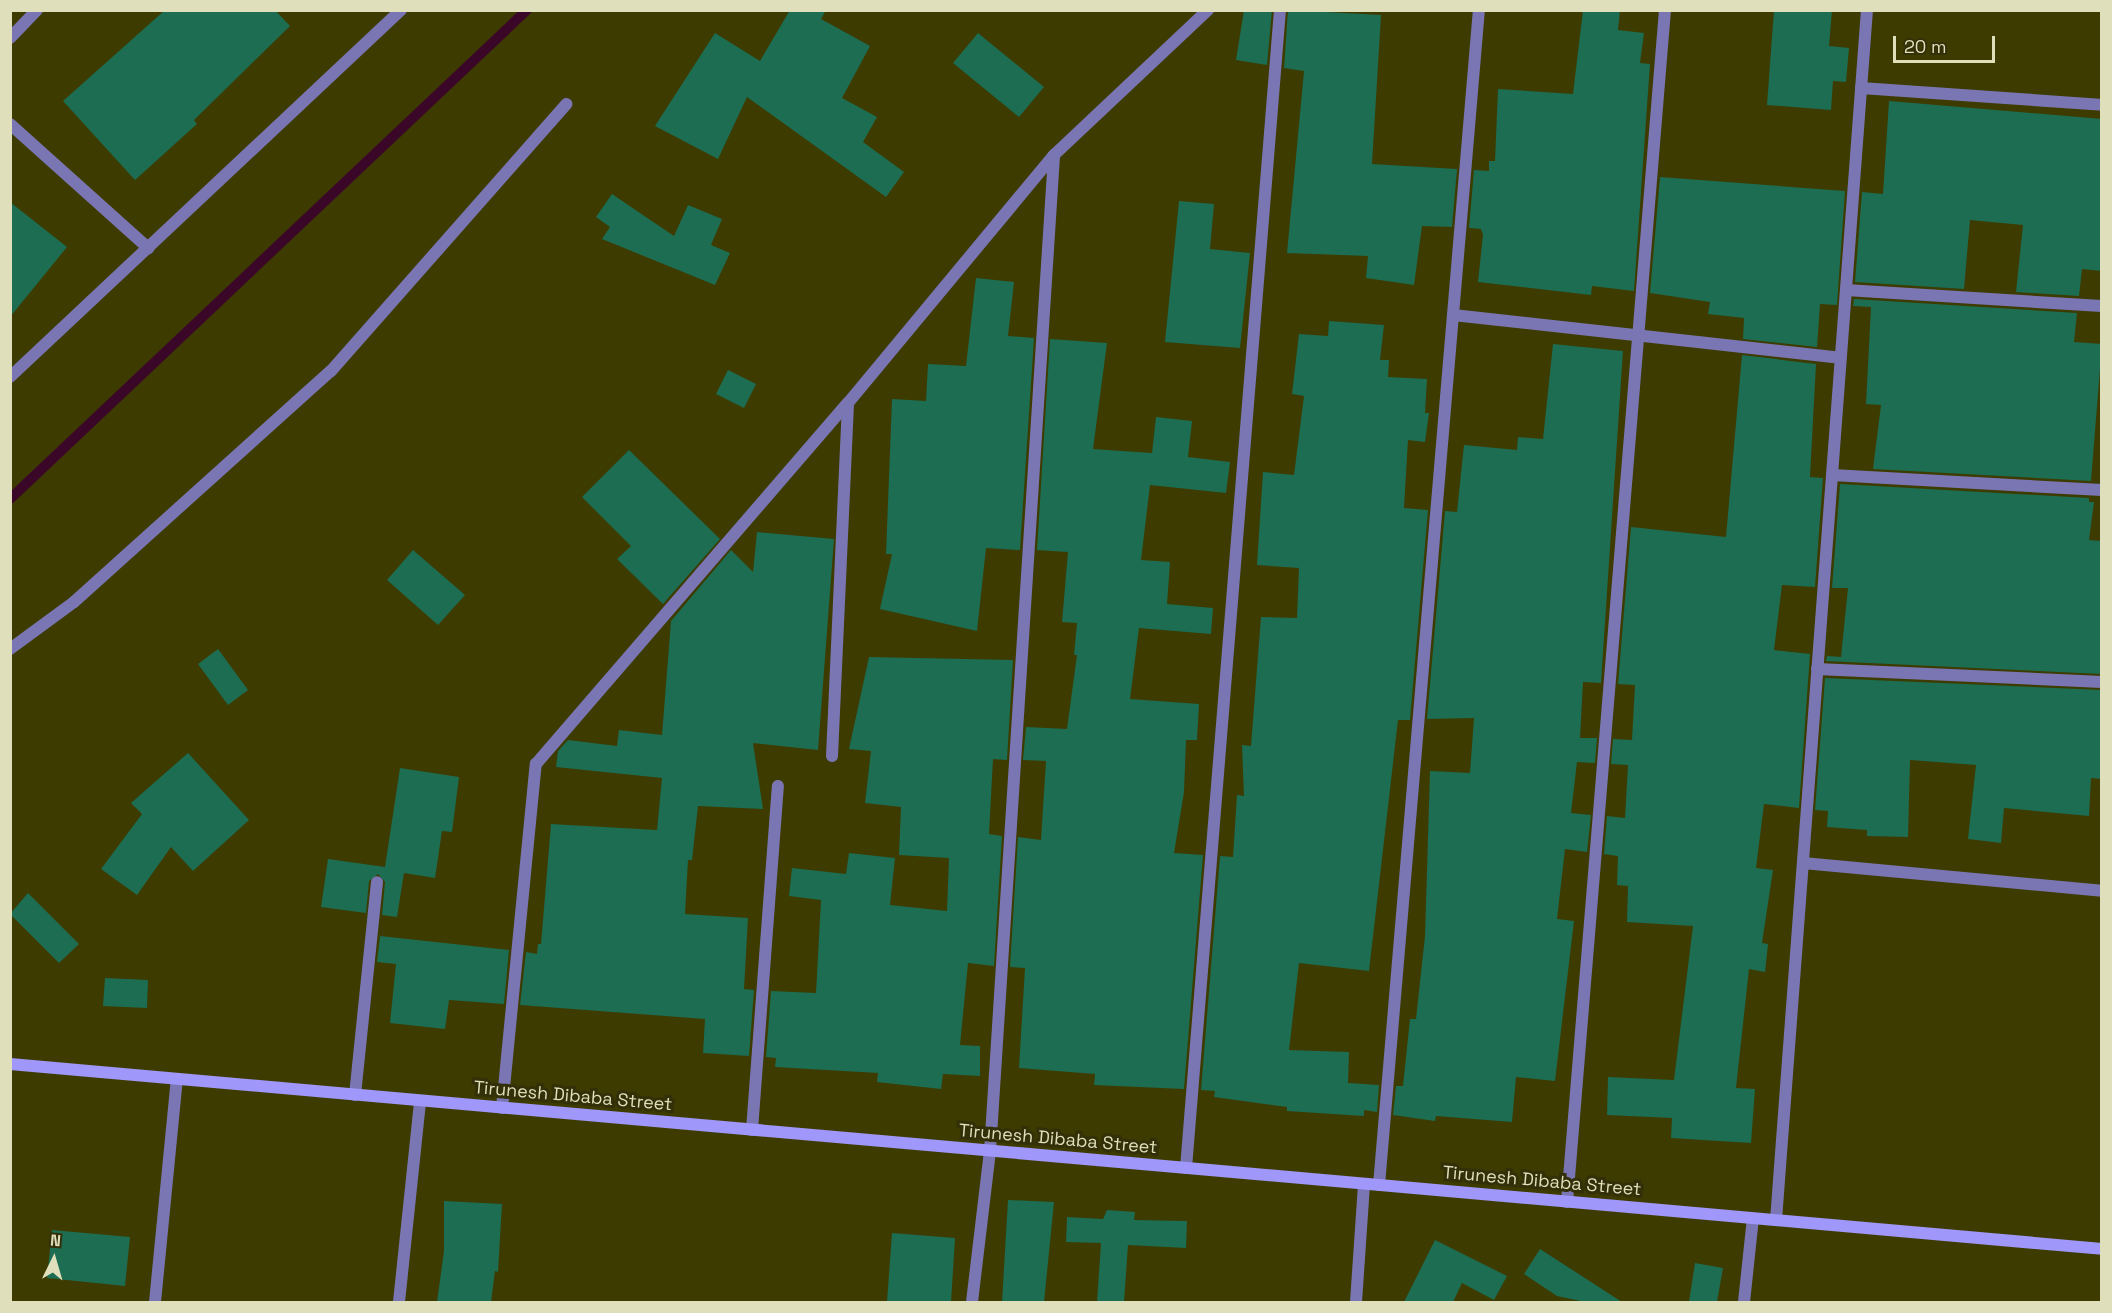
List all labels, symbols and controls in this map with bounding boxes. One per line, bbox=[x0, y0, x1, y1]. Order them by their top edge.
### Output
scale bar bbox=[1896, 24, 1998, 62]
text: 20 m bbox=[1904, 35, 1947, 58]
street label: Tirunesh Dibaba Street bbox=[473, 1077, 673, 1115]
street label: Tirunesh Dibaba Street bbox=[958, 1120, 1158, 1158]
street label: Tirunesh Dibaba Street bbox=[1442, 1162, 1642, 1200]
north arrow bbox=[24, 1229, 84, 1289]
text: N bbox=[49, 1230, 62, 1251]

